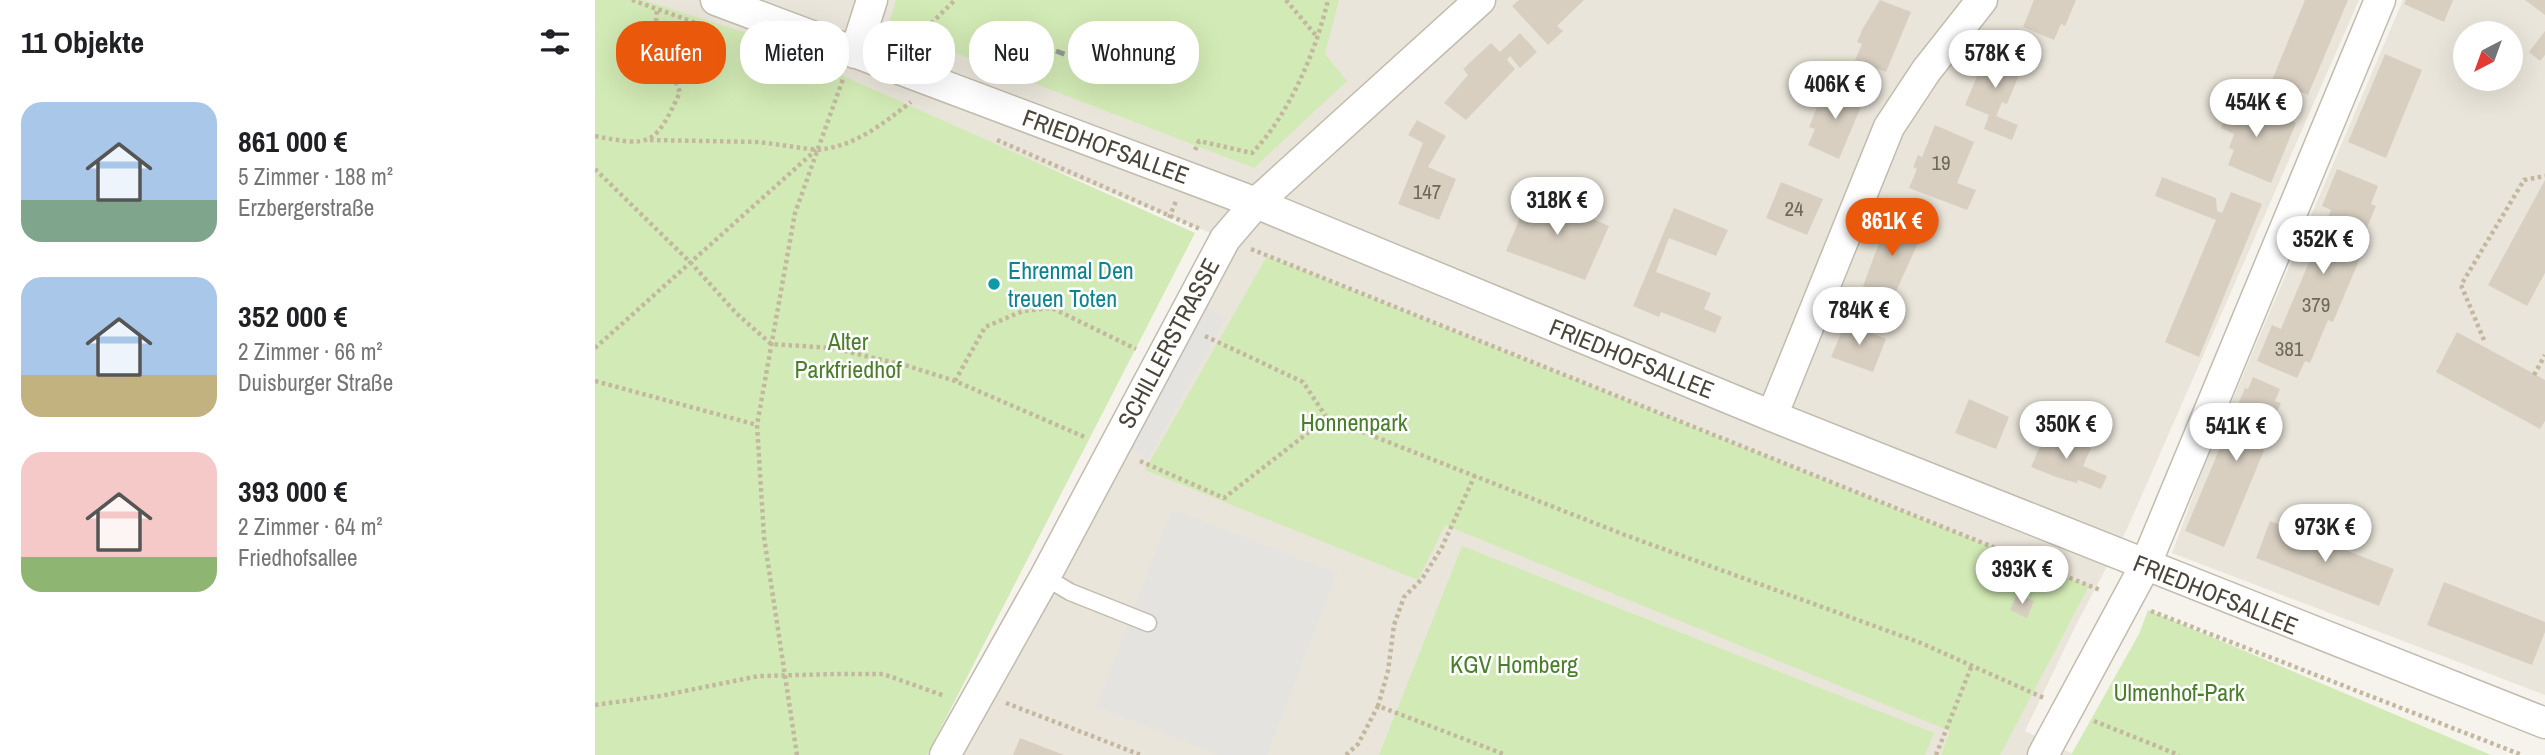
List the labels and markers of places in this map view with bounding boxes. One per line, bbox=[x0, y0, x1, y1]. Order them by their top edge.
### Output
pin: 578K € bbox=[1938, 31, 2052, 90]
pin: 406K € bbox=[1778, 61, 1892, 121]
pin: 454K € bbox=[2199, 80, 2313, 139]
pin: 318K € bbox=[1500, 177, 1614, 237]
pin: 861K € bbox=[1835, 198, 1949, 258]
pin: 352K € bbox=[2266, 216, 2380, 276]
place label: Ehrenmal Den treuen Toten bbox=[1008, 254, 1134, 314]
marker: Ehrenmal Den treuen Toten bbox=[986, 276, 1002, 292]
pin: 784K € bbox=[1802, 288, 1916, 347]
pin: 350K € bbox=[2009, 402, 2123, 461]
pin: 541K € bbox=[2179, 404, 2293, 463]
pin: 973K € bbox=[2268, 504, 2382, 564]
pin: 393K € bbox=[1965, 546, 2079, 606]

